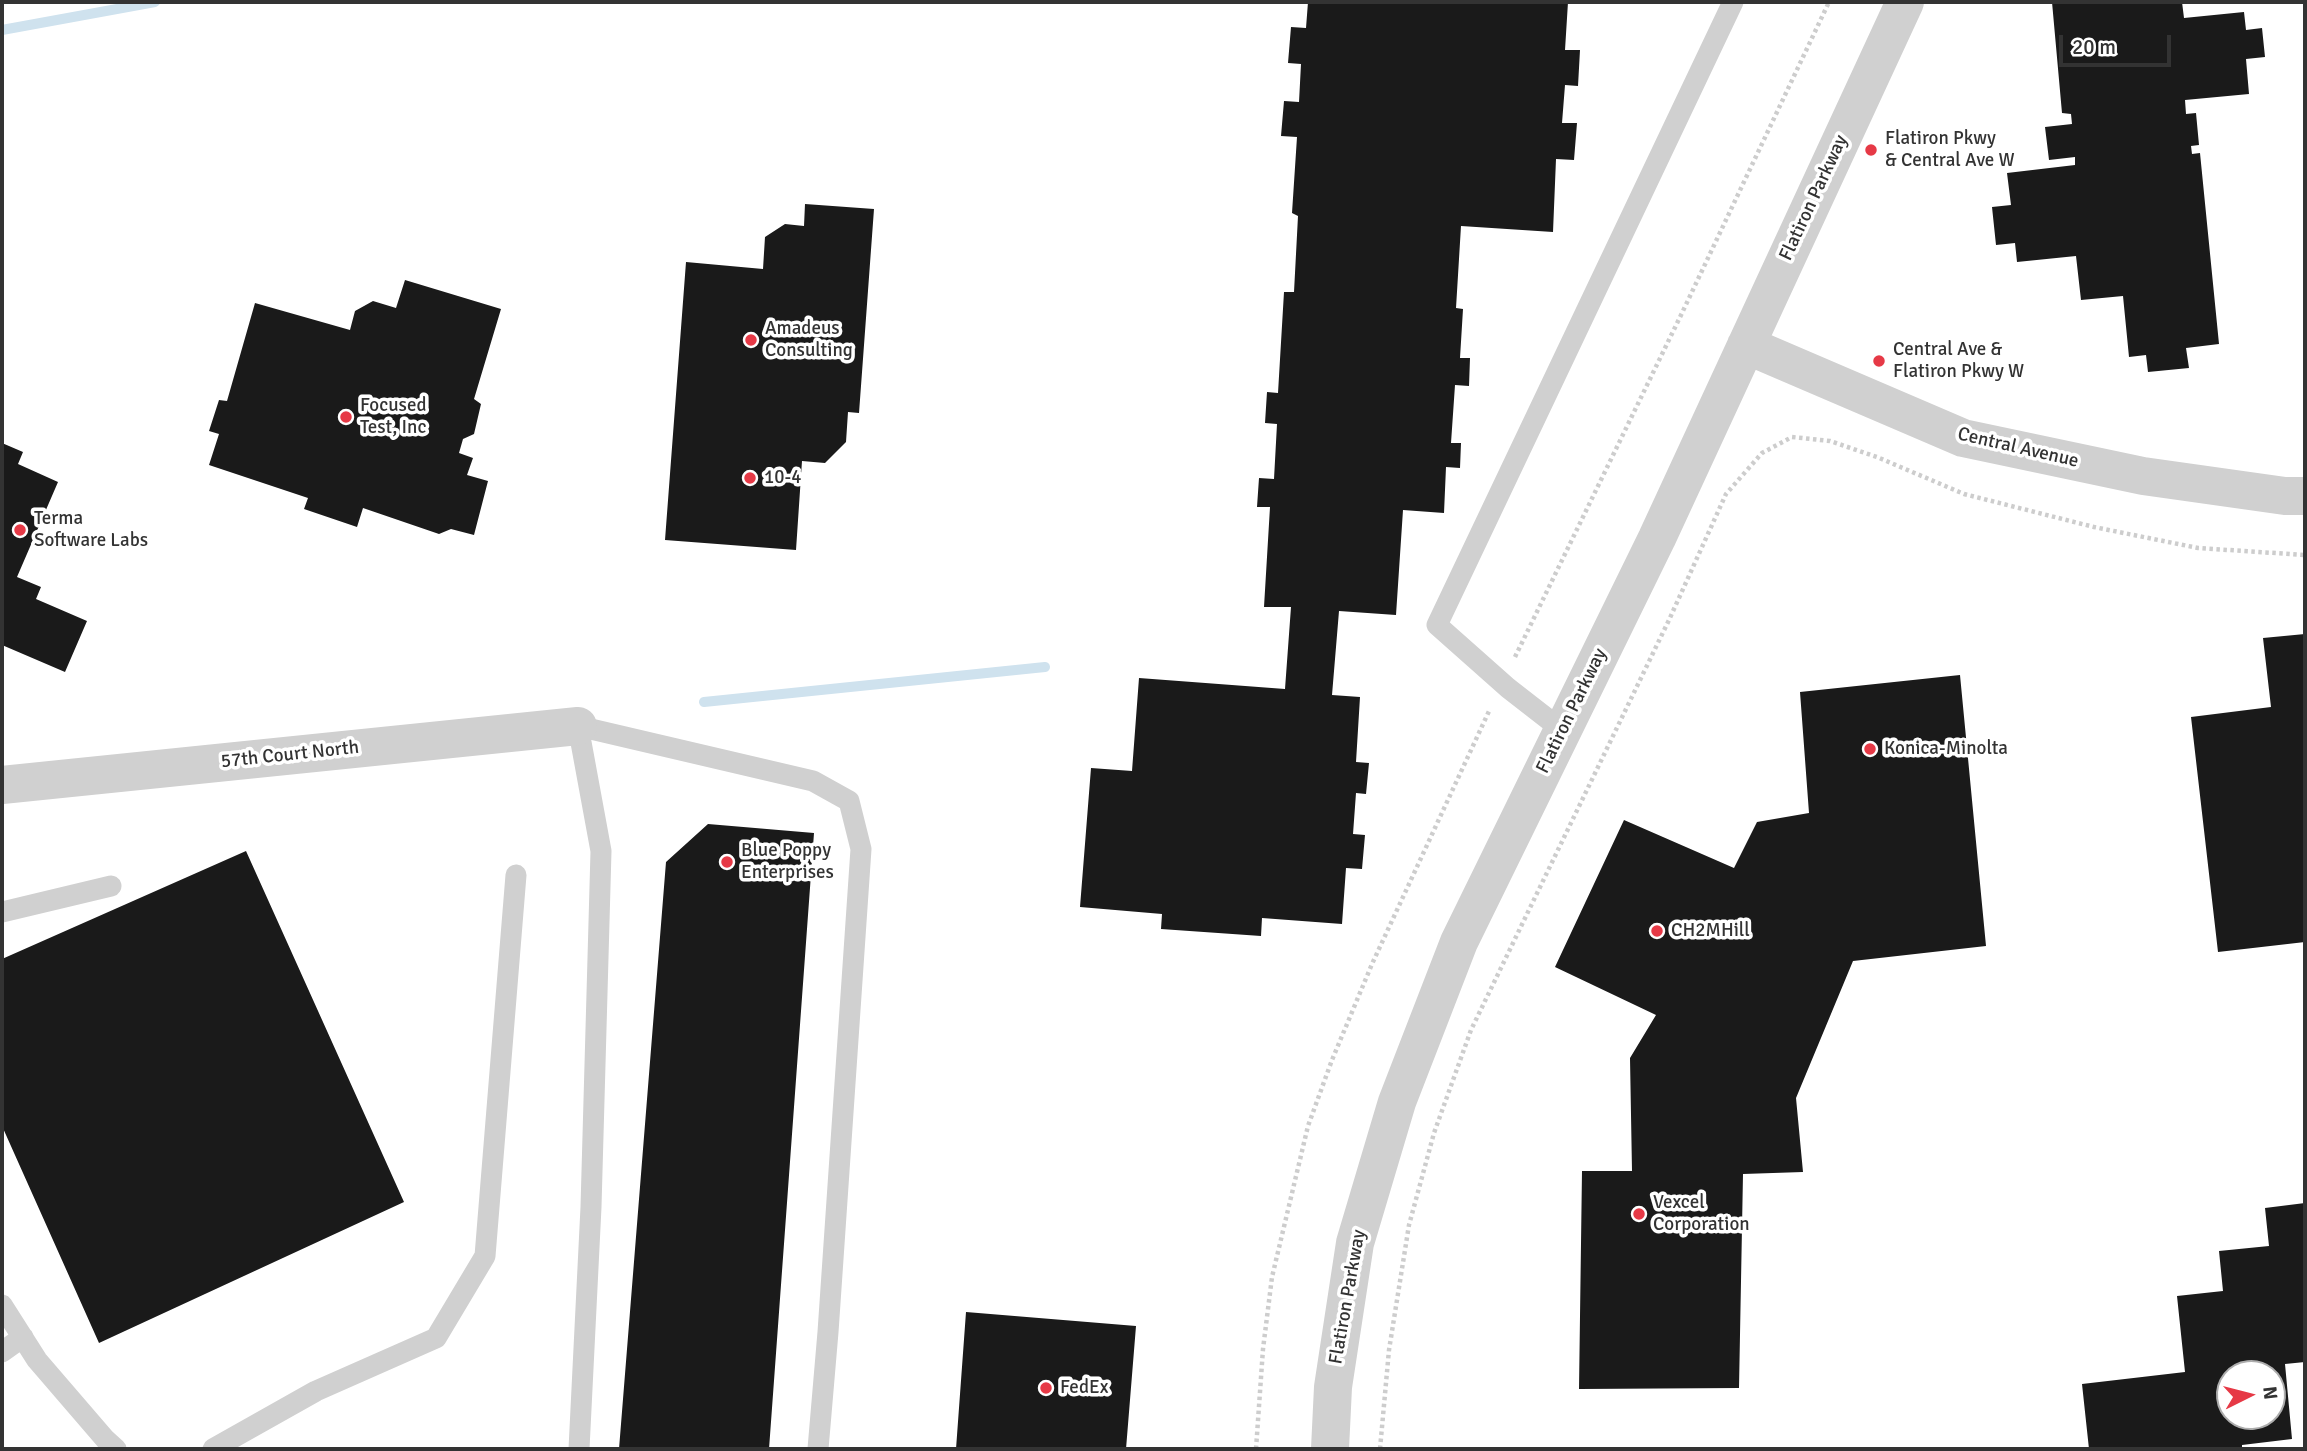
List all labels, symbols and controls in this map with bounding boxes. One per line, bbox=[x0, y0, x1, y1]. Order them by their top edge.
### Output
scale bar bbox=[2062, 21, 2174, 65]
text: 20 m bbox=[2072, 34, 2116, 60]
place label: Flatiron Pkwy & Central Ave W bbox=[1885, 128, 2015, 172]
street label: Flatiron Parkway bbox=[1775, 131, 1853, 265]
marker: Flatiron Pkwy & Central Ave W bbox=[1863, 142, 1879, 158]
place label: Amadeus Consulting bbox=[765, 318, 853, 362]
marker: Amadeus Consulting bbox=[743, 332, 759, 348]
place label: Central Ave & Flatiron Pkwy W bbox=[1893, 339, 2024, 383]
marker: Central Ave & Flatiron Pkwy W bbox=[1871, 353, 1887, 369]
place label: Focused Test, Inc bbox=[360, 395, 426, 439]
marker: Focused Test, Inc bbox=[338, 409, 354, 425]
street label: Central Avenue bbox=[1955, 423, 2081, 473]
place label: 10-4 bbox=[764, 467, 801, 489]
marker: 10-4 bbox=[742, 470, 758, 486]
place label: Terma Software Labs bbox=[34, 508, 148, 552]
marker: Terma Software Labs bbox=[12, 522, 28, 538]
street label: Flatiron Parkway bbox=[1532, 645, 1612, 777]
street label: 57th Court North bbox=[220, 736, 360, 774]
place label: Konica-Minolta bbox=[1884, 738, 2008, 760]
marker: Konica-Minolta bbox=[1862, 741, 1878, 757]
place label: Blue Poppy Enterprises bbox=[741, 840, 834, 884]
marker: Blue Poppy Enterprises bbox=[719, 854, 735, 870]
place label: CH2MHill bbox=[1671, 920, 1750, 942]
marker: CH2MHill bbox=[1649, 923, 1665, 939]
place label: Vexcel Corporation bbox=[1653, 1192, 1750, 1236]
marker: Vexcel Corporation bbox=[1631, 1206, 1647, 1222]
street label: Flatiron Parkway bbox=[1325, 1228, 1371, 1366]
north arrow bbox=[2216, 1360, 2286, 1430]
place label: FedEx bbox=[1060, 1377, 1108, 1399]
marker: FedEx bbox=[1038, 1380, 1054, 1396]
text: N bbox=[2257, 1385, 2283, 1401]

